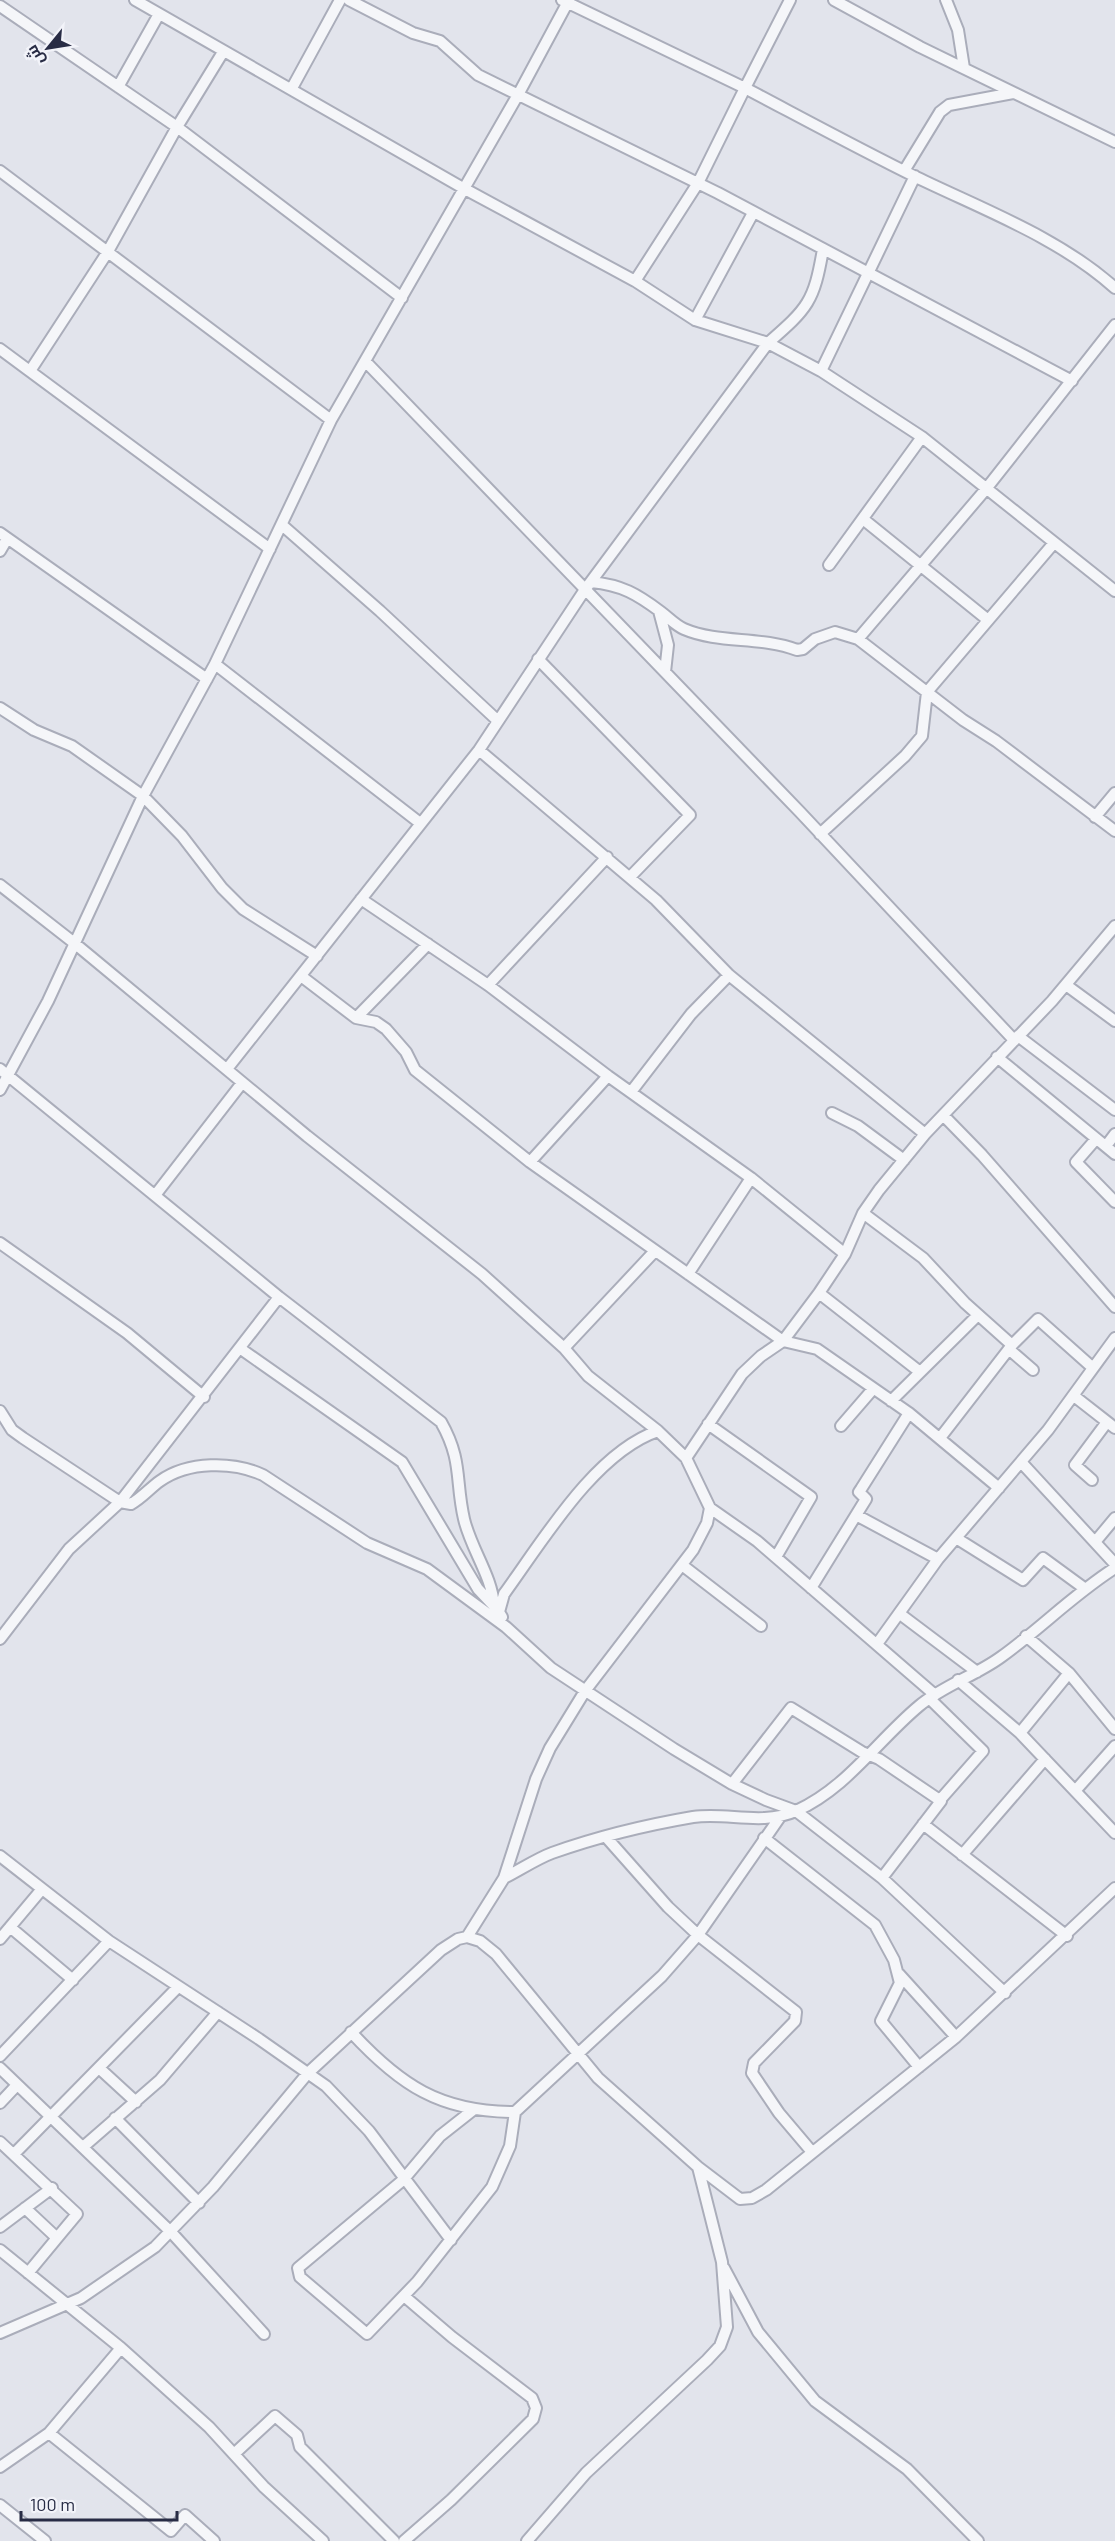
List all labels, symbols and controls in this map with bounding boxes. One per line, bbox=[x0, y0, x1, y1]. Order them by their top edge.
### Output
north arrow bbox=[18, 18, 78, 78]
text: ش bbox=[21, 42, 49, 69]
scale bar bbox=[21, 2484, 177, 2522]
text: 100 m bbox=[30, 2493, 75, 2515]

